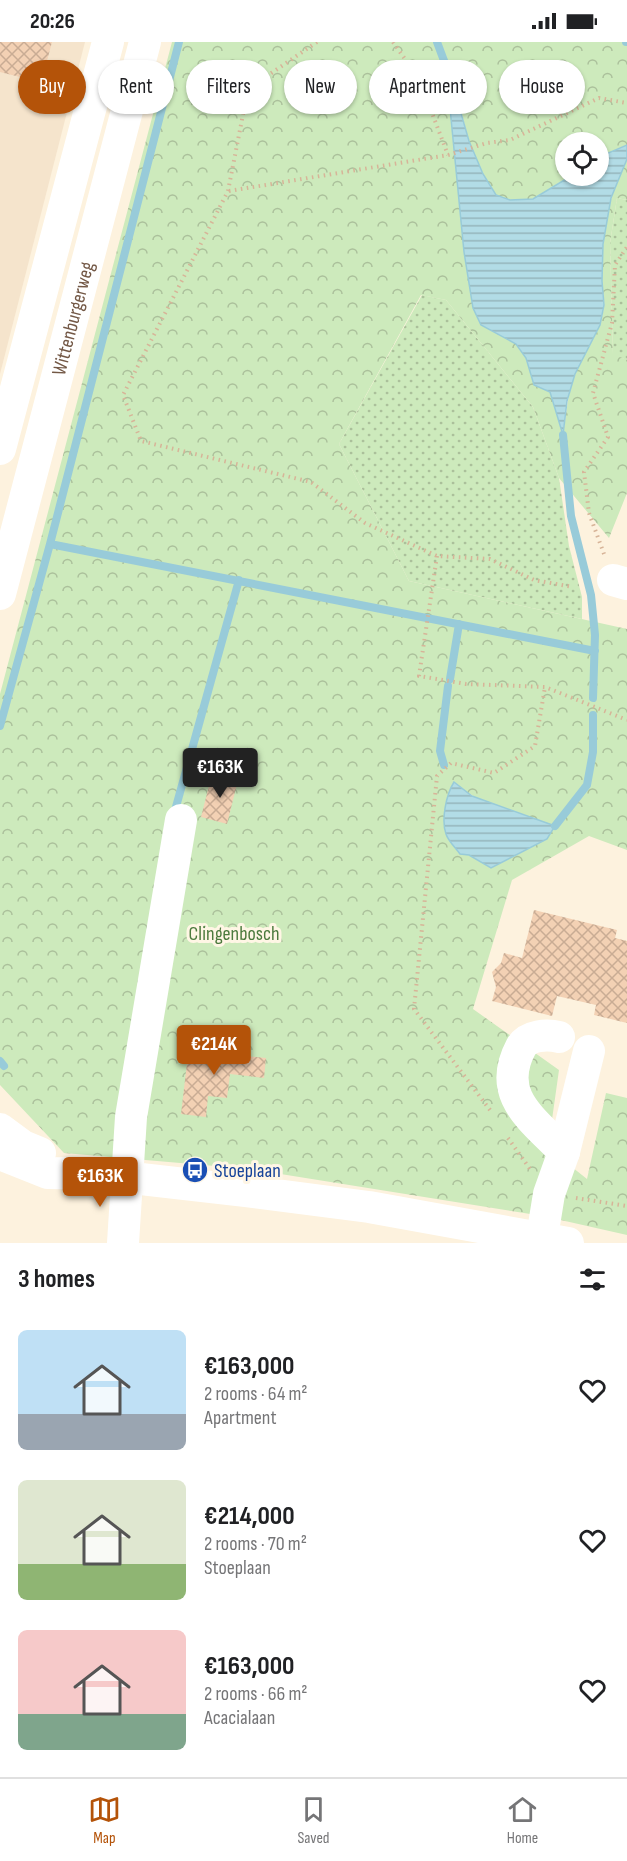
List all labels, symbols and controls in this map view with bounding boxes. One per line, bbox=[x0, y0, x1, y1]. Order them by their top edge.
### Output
text: 20:26 bbox=[30, 8, 75, 35]
chip: Buy bbox=[18, 60, 86, 114]
chip: Rent bbox=[98, 60, 174, 114]
chip: Filters bbox=[186, 60, 272, 114]
chip: New bbox=[284, 60, 357, 114]
chip: Apartment bbox=[369, 60, 487, 114]
chip: House bbox=[499, 60, 585, 114]
map controls bbox=[555, 132, 609, 186]
button: locate bbox=[555, 132, 609, 186]
street label: Wittenburgerweg bbox=[47, 259, 100, 378]
pin: €163K bbox=[178, 748, 262, 799]
text: €163K bbox=[197, 755, 243, 779]
park label: Clingenbosch bbox=[189, 922, 279, 946]
pin: €214K bbox=[172, 1025, 256, 1076]
text: €214K bbox=[191, 1032, 237, 1056]
bus stop icon: Stoeplaan bbox=[180, 1155, 210, 1185]
pin: €163K bbox=[58, 1157, 142, 1208]
place label: Stoeplaan bbox=[214, 1159, 281, 1183]
text: €163K bbox=[77, 1164, 123, 1188]
icon: filters bbox=[576, 1263, 609, 1296]
text: 3 homes bbox=[18, 1264, 95, 1295]
text: €163,000 bbox=[204, 1351, 294, 1382]
icon: home bbox=[66, 1354, 138, 1426]
icon: heart bbox=[576, 1374, 609, 1407]
text: 2 rooms · 64 m² bbox=[204, 1382, 308, 1406]
text: Apartment bbox=[204, 1406, 277, 1430]
text: €214,000 bbox=[204, 1501, 295, 1532]
icon: home bbox=[66, 1504, 138, 1576]
icon: heart bbox=[576, 1524, 609, 1557]
text: 2 rooms · 70 m² bbox=[204, 1532, 307, 1556]
text: Stoeplaan bbox=[204, 1556, 271, 1580]
text: €163,000 bbox=[204, 1651, 294, 1682]
icon: home bbox=[66, 1654, 138, 1726]
icon: heart bbox=[576, 1674, 609, 1707]
text: 2 rooms · 66 m² bbox=[204, 1682, 308, 1706]
text: Acacialaan bbox=[204, 1706, 275, 1730]
tab: Map bbox=[88, 1793, 121, 1848]
tab: Saved bbox=[297, 1793, 330, 1848]
tab: Home bbox=[506, 1793, 539, 1848]

